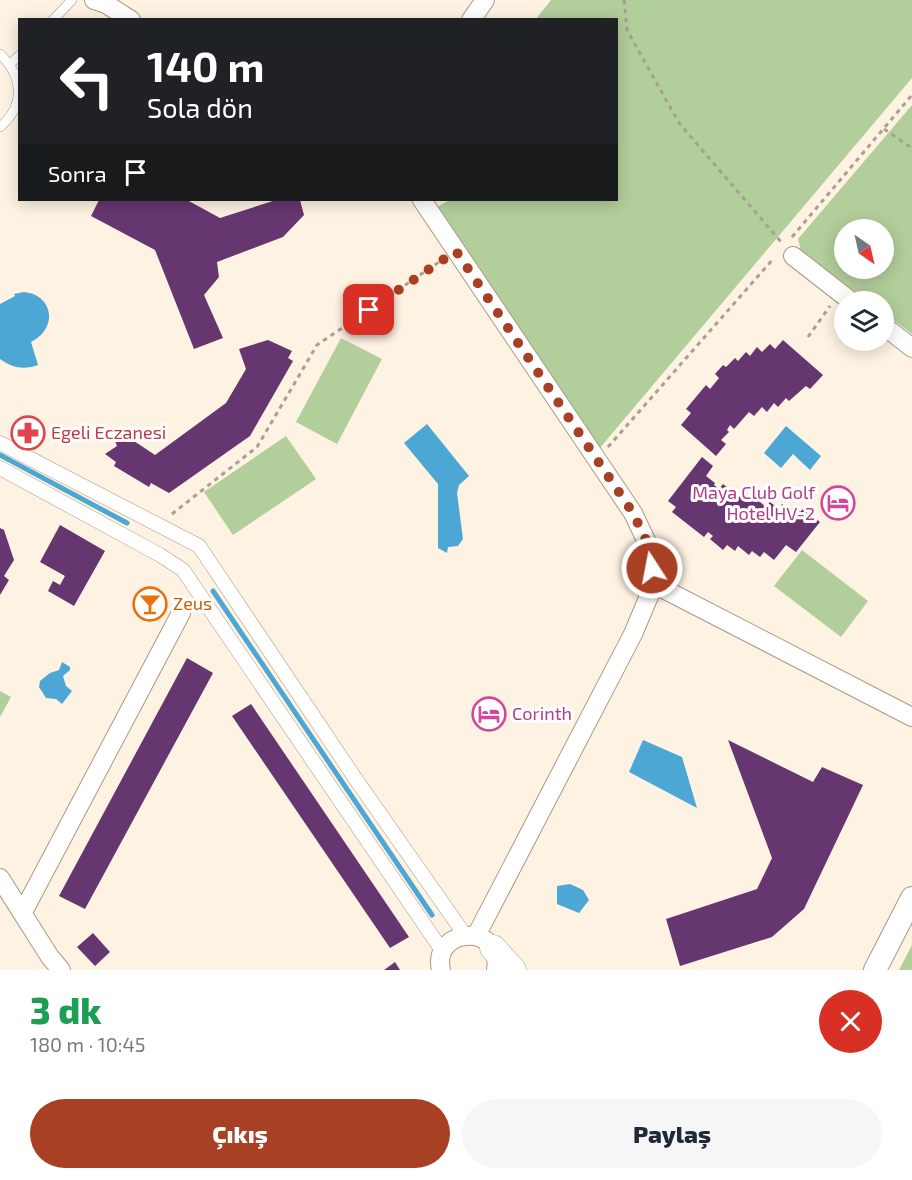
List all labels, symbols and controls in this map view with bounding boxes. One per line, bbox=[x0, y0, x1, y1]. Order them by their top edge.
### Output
text: 140 m bbox=[147, 40, 264, 90]
icon: left bbox=[48, 42, 126, 120]
text: Sola dön bbox=[147, 91, 253, 123]
icon: arrive bbox=[119, 156, 152, 189]
text: Sonra bbox=[48, 160, 107, 186]
north arrow bbox=[834, 219, 894, 279]
map controls bbox=[834, 219, 894, 351]
pin bbox=[343, 284, 394, 335]
button: layers bbox=[834, 291, 894, 351]
icon: arrive bbox=[352, 293, 385, 326]
pharmacy icon: Egeli Eczanesi bbox=[10, 415, 46, 451]
place label: Egeli Eczanesi bbox=[51, 421, 166, 443]
place label: Maya Club Golf Hotel HV-2 bbox=[692, 481, 816, 524]
hotel icon: Maya Club Golf Hotel HV-2 bbox=[820, 485, 856, 521]
position arrow bbox=[620, 536, 684, 600]
bar icon: Zeus bbox=[132, 586, 168, 622]
place label: Zeus bbox=[173, 592, 212, 614]
hotel icon: Corinth bbox=[471, 696, 507, 732]
place label: Corinth bbox=[512, 702, 572, 724]
text: 3 dk bbox=[30, 988, 101, 1031]
button: close bbox=[819, 990, 882, 1053]
text: 180 m · 10:45 bbox=[30, 1032, 146, 1056]
button: Çıkış bbox=[30, 1099, 450, 1168]
button: Paylaş bbox=[462, 1099, 882, 1168]

